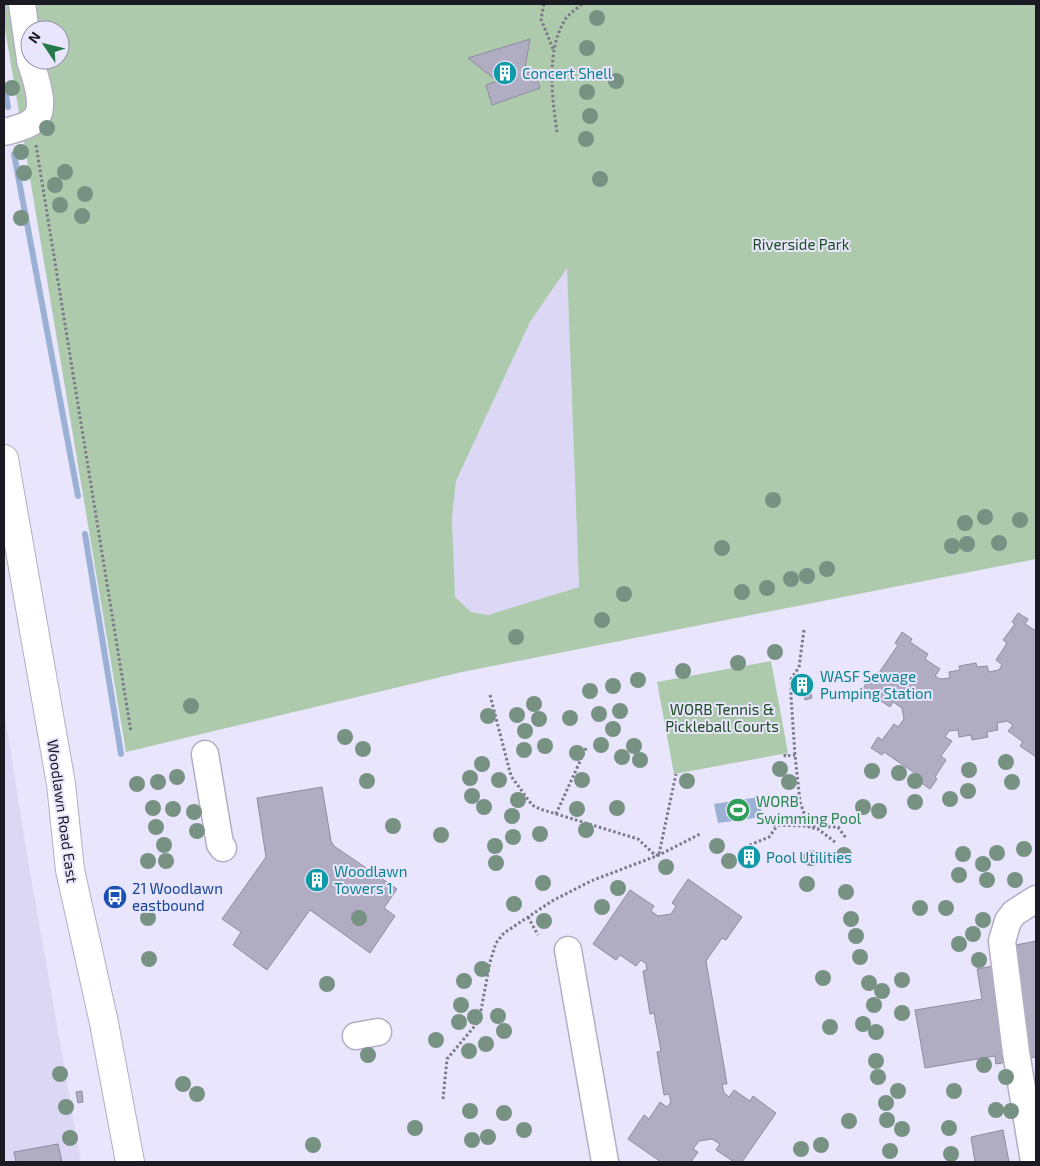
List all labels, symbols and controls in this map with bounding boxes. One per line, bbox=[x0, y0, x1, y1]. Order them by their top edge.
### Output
north arrow bbox=[20, 20, 70, 70]
text: N bbox=[24, 28, 44, 46]
building icon: Concert Shell bbox=[492, 60, 518, 86]
place label: Concert Shell bbox=[522, 64, 613, 82]
park label: Riverside Park bbox=[753, 235, 850, 253]
place label: WASF Sewage Pumping Station bbox=[820, 667, 932, 702]
building icon: WASF Sewage Pumping Station bbox=[789, 672, 815, 698]
park label: WORB Tennis & Pickleball Courts bbox=[665, 700, 779, 735]
street label: Woodlawn Road East bbox=[44, 738, 82, 884]
place label: WORB Swimming Pool bbox=[756, 792, 862, 827]
sports icon: WORB Swimming Pool bbox=[725, 797, 751, 823]
building icon: Pool Utilities bbox=[736, 844, 762, 870]
place label: Pool Utilities bbox=[766, 848, 852, 866]
place label: Woodlawn Towers 1 bbox=[334, 862, 407, 897]
building icon: Woodlawn Towers 1 bbox=[304, 867, 330, 893]
place label: 21 Woodlawn eastbound bbox=[132, 879, 223, 914]
bus stop icon: 21 Woodlawn eastbound bbox=[102, 884, 128, 910]

